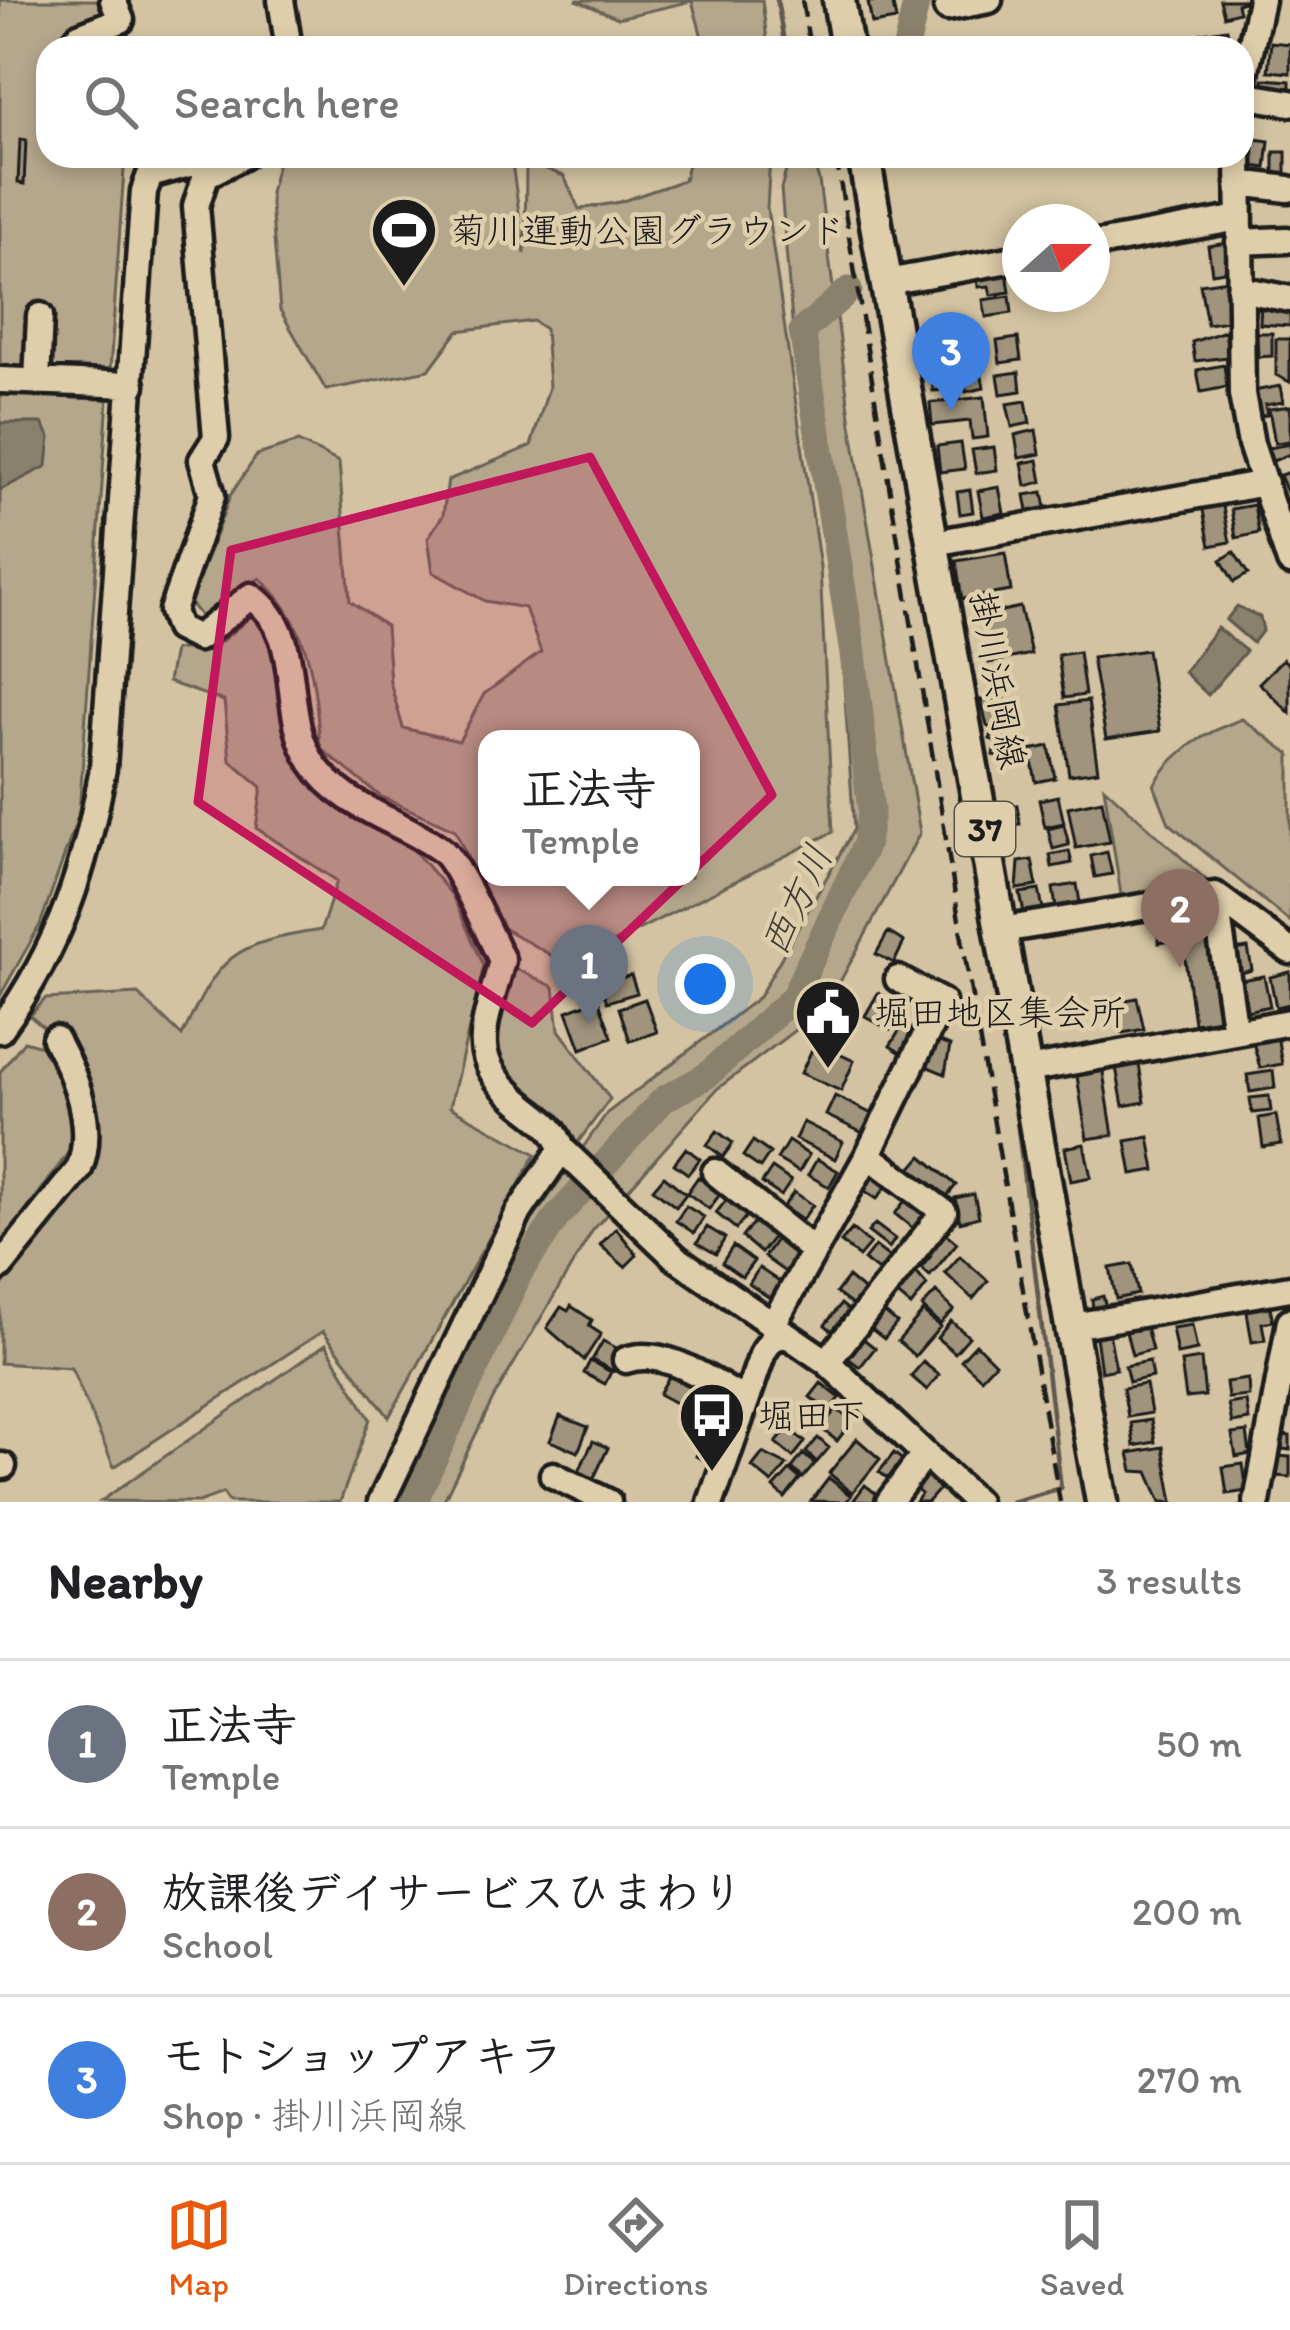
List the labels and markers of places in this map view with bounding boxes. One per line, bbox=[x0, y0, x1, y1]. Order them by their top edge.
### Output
sports icon: 菊川運動公園グラウンド bbox=[369, 195, 439, 289]
place label: 菊川運動公園グラウンド bbox=[450, 209, 846, 252]
pin: 3 bbox=[912, 312, 990, 411]
pin: 2 bbox=[1141, 869, 1219, 968]
pin: 1 bbox=[550, 925, 628, 1024]
public building icon: 堀田地区集会所 bbox=[793, 977, 863, 1071]
place label: 堀田地区集会所 bbox=[874, 991, 1126, 1034]
bus stop icon: 堀田下 bbox=[677, 1380, 747, 1474]
place label: 堀田下 bbox=[758, 1394, 866, 1437]

